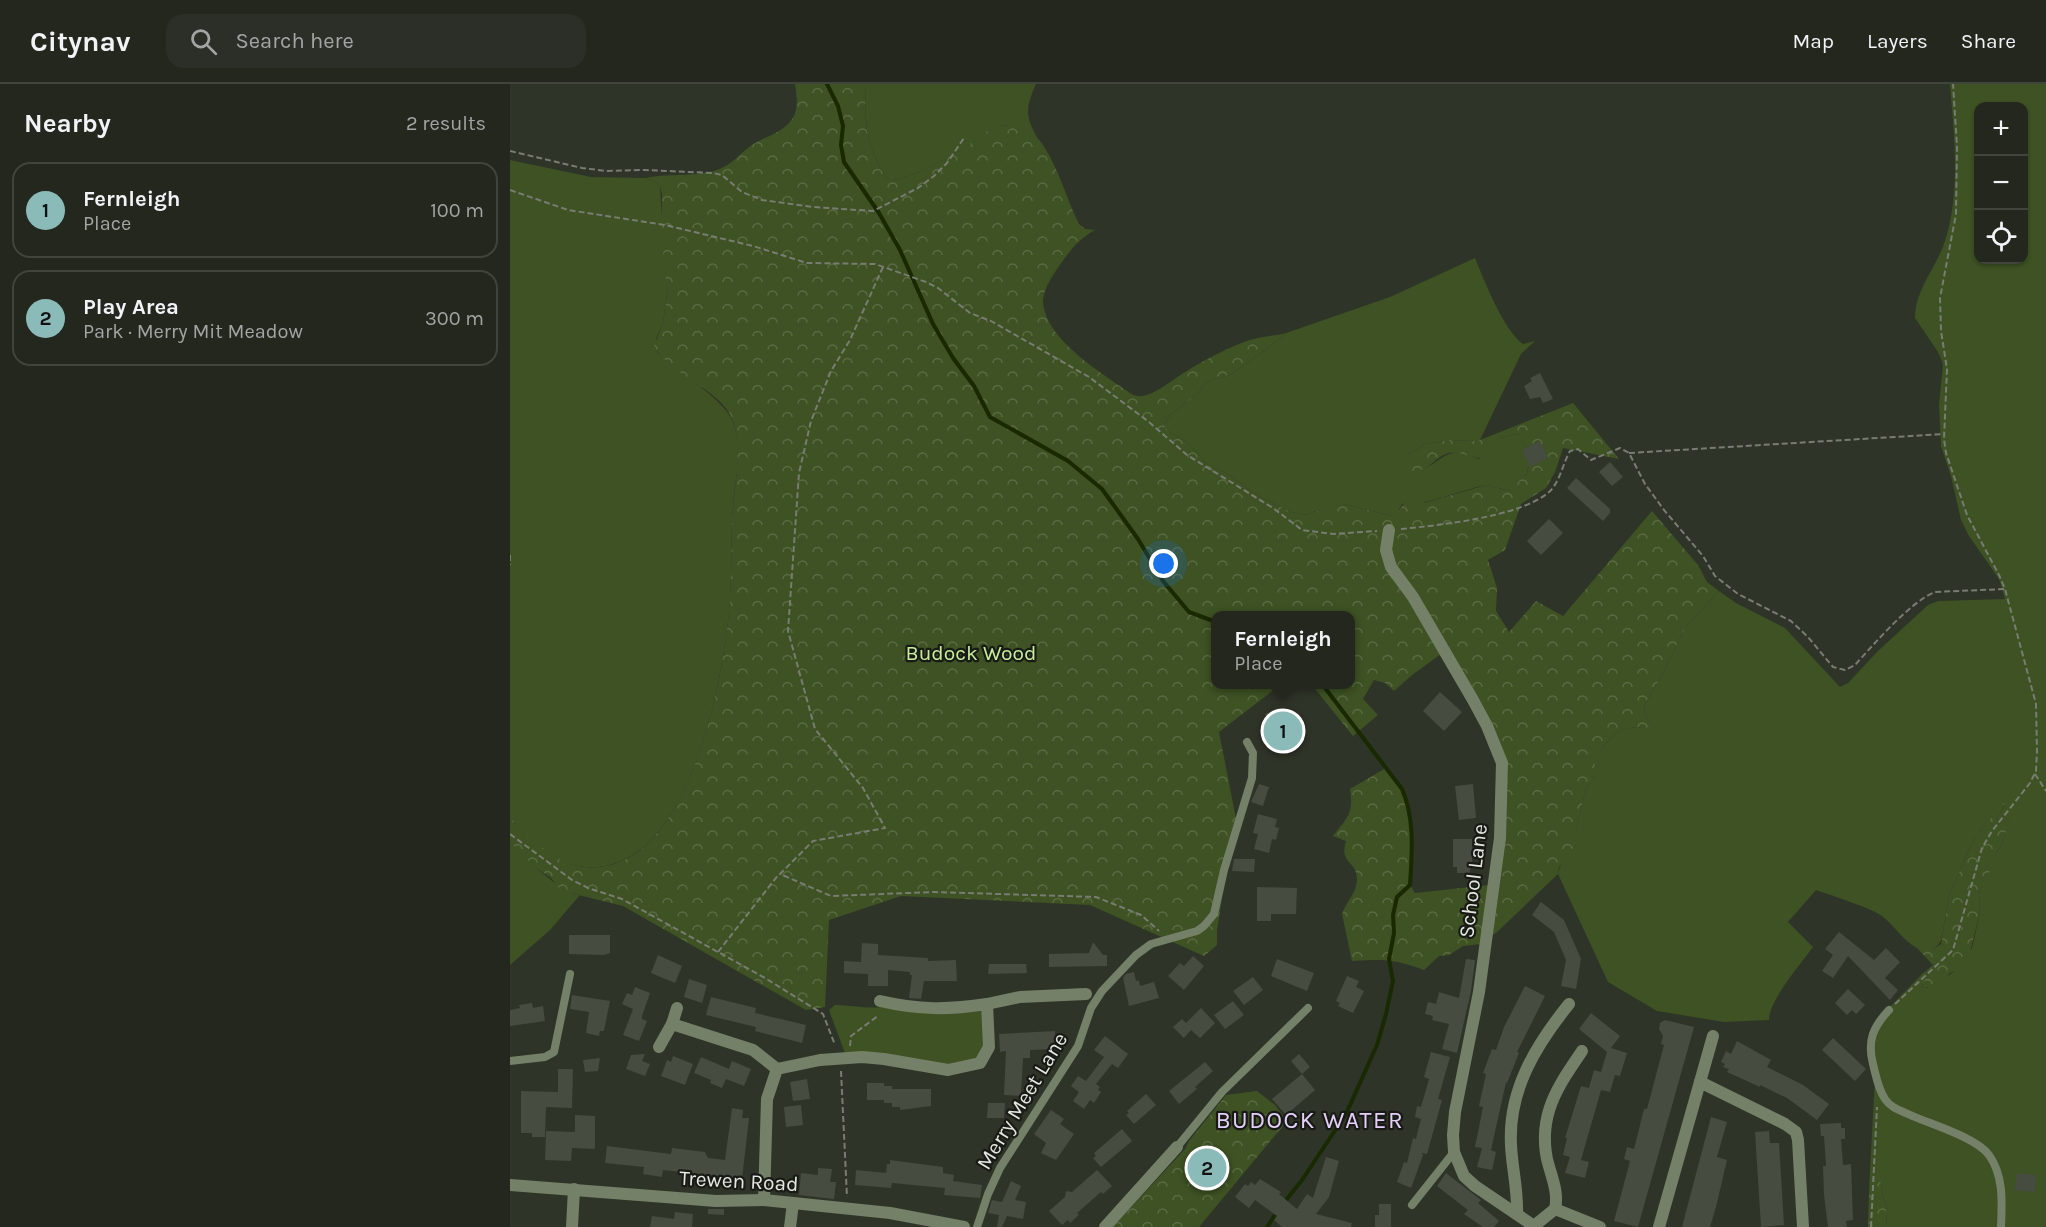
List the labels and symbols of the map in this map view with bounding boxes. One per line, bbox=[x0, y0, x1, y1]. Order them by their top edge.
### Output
your location bbox=[1149, 549, 1178, 578]
park label: Budock Wood bbox=[906, 641, 1036, 665]
pin: 1 bbox=[1264, 708, 1302, 754]
street label: School Lane bbox=[1454, 823, 1492, 939]
street label: Merry Meet Lane bbox=[972, 1028, 1072, 1174]
district label: BUDOCK WATER bbox=[1216, 1106, 1404, 1134]
pin: 2 bbox=[1188, 1146, 1226, 1190]
street label: Trewen Road bbox=[679, 1166, 799, 1196]

